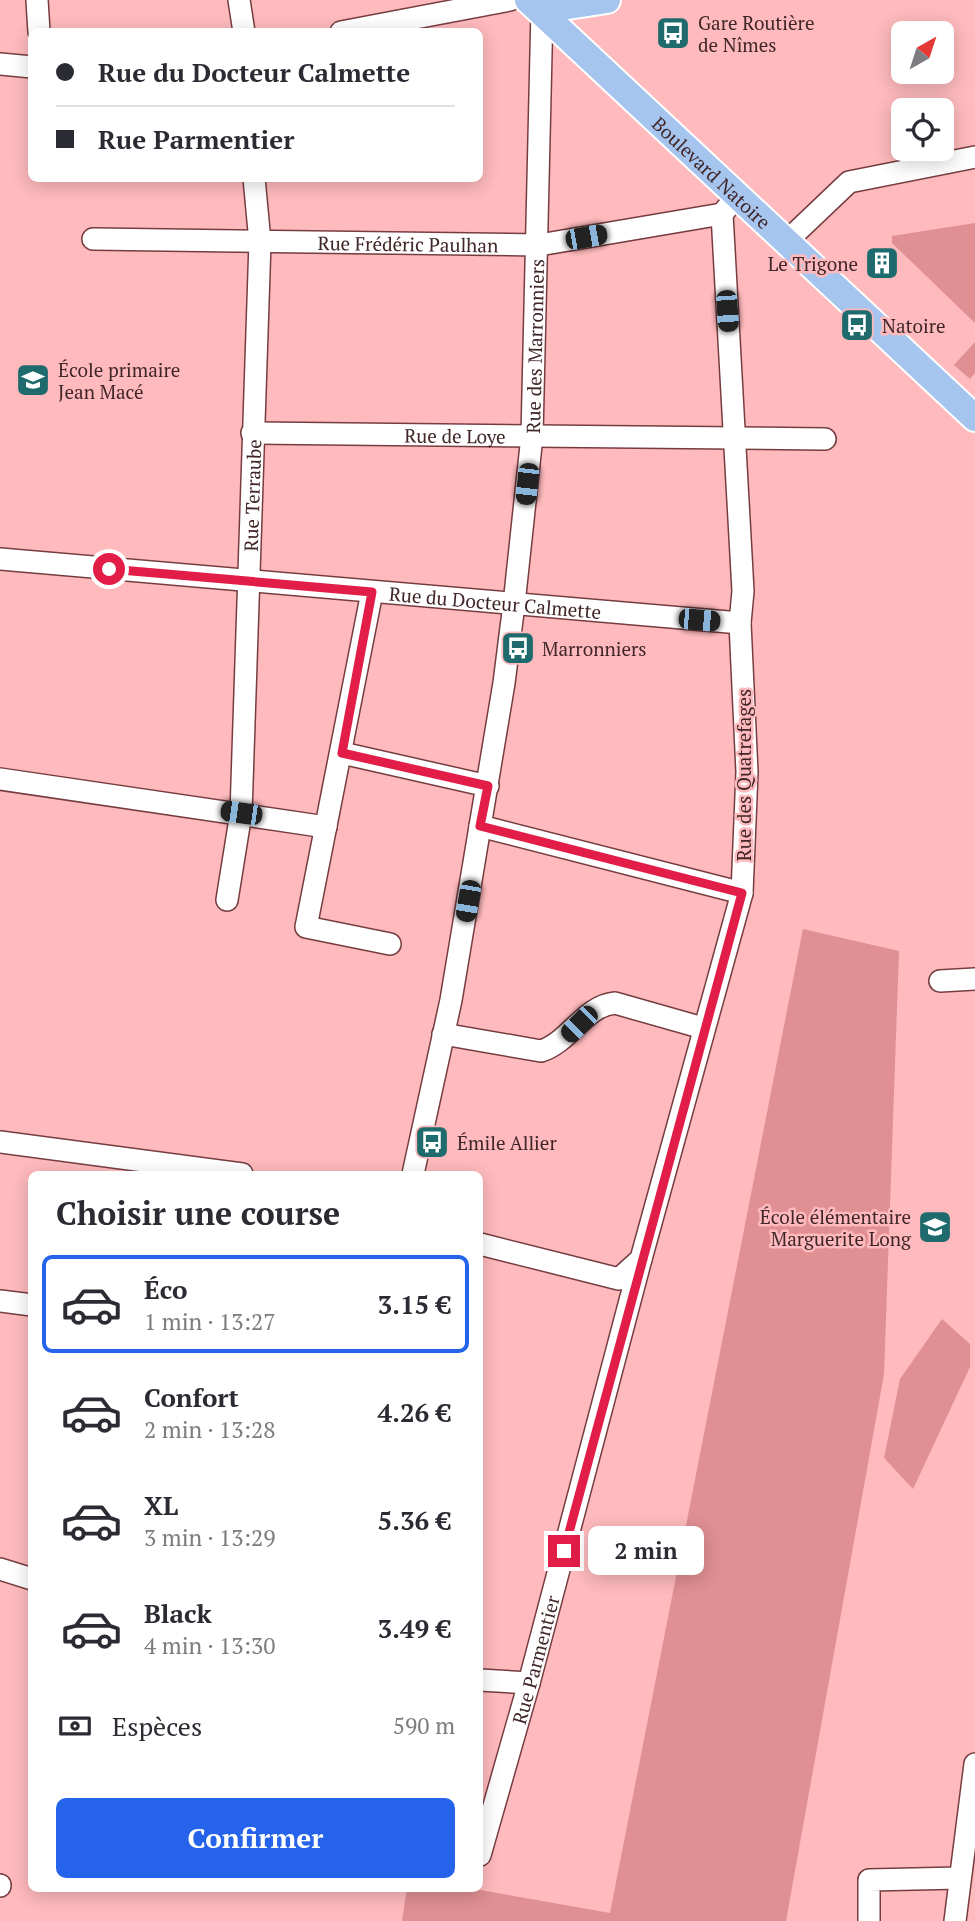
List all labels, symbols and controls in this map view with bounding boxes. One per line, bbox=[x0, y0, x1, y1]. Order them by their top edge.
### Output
place label: Gare Routière de Nîmes bbox=[698, 10, 814, 57]
bus stop icon: Gare Routière de Nîmes bbox=[654, 14, 692, 52]
north arrow bbox=[891, 21, 954, 84]
map controls bbox=[891, 21, 954, 161]
text: Rue du Docteur Calmette bbox=[98, 55, 410, 89]
button: locate bbox=[891, 98, 954, 161]
street label: Boulevard Natoire bbox=[647, 111, 777, 234]
text: Rue Parmentier bbox=[98, 122, 294, 156]
car bbox=[564, 223, 609, 251]
street label: Rue Frédéric Paulhan bbox=[317, 230, 498, 257]
building icon: Le Trigone bbox=[863, 244, 901, 282]
place label: Le Trigone bbox=[768, 251, 858, 276]
street label: Rue des Marronniers bbox=[520, 258, 549, 434]
car bbox=[716, 289, 739, 333]
bus stop icon: Natoire bbox=[838, 306, 876, 344]
place label: Natoire bbox=[882, 313, 946, 338]
place label: École primaire Jean Macé bbox=[58, 357, 180, 404]
school or university icon: École primaire Jean Macé bbox=[14, 361, 52, 399]
street label: Rue de Loye bbox=[404, 422, 506, 448]
street label: Rue Terraube bbox=[237, 439, 266, 552]
car bbox=[515, 462, 540, 506]
route start bbox=[93, 553, 125, 585]
street label: Rue du Docteur Calmette bbox=[388, 580, 602, 623]
car bbox=[678, 608, 721, 632]
bus stop icon: Marronniers bbox=[499, 629, 537, 667]
place label: Marronniers bbox=[542, 636, 647, 661]
street label: Rue des Quatrefages bbox=[731, 689, 756, 861]
car bbox=[219, 800, 264, 826]
car bbox=[455, 878, 482, 924]
car bbox=[557, 1002, 602, 1046]
bus stop icon: Émile Allier bbox=[413, 1123, 451, 1161]
place label: Émile Allier bbox=[457, 1130, 557, 1155]
text: Choisir une course bbox=[56, 1192, 340, 1234]
place label: École élémentaire Marguerite Long bbox=[760, 1204, 912, 1251]
school or university icon: École élémentaire Marguerite Long bbox=[916, 1208, 954, 1246]
text: Éco bbox=[144, 1272, 187, 1306]
icon: car bbox=[60, 1273, 123, 1336]
text: 3.15 € bbox=[378, 1287, 451, 1321]
text: 1 min · 13:27 bbox=[144, 1306, 276, 1337]
text: Confort bbox=[144, 1380, 239, 1414]
icon: car bbox=[60, 1381, 123, 1444]
text: 4.26 € bbox=[378, 1395, 451, 1429]
text: 2 min · 13:28 bbox=[144, 1414, 276, 1445]
text: XL bbox=[144, 1488, 178, 1522]
icon: car bbox=[60, 1489, 123, 1552]
text: 5.36 € bbox=[378, 1503, 451, 1537]
text: 3 min · 13:29 bbox=[144, 1522, 276, 1553]
callout: 2 min bbox=[588, 1526, 704, 1576]
route end bbox=[548, 1535, 580, 1567]
text: 2 min bbox=[615, 1535, 677, 1566]
street label: Rue Parmentier bbox=[505, 1592, 564, 1727]
text: Black bbox=[144, 1596, 212, 1630]
icon: car bbox=[60, 1597, 123, 1660]
text: 3.49 € bbox=[378, 1611, 451, 1645]
text: 4 min · 13:30 bbox=[144, 1630, 276, 1661]
icon: cash bbox=[56, 1707, 94, 1745]
text: Espèces bbox=[112, 1709, 202, 1743]
text: 590 m bbox=[393, 1710, 455, 1741]
button: Confirmer bbox=[56, 1798, 455, 1878]

